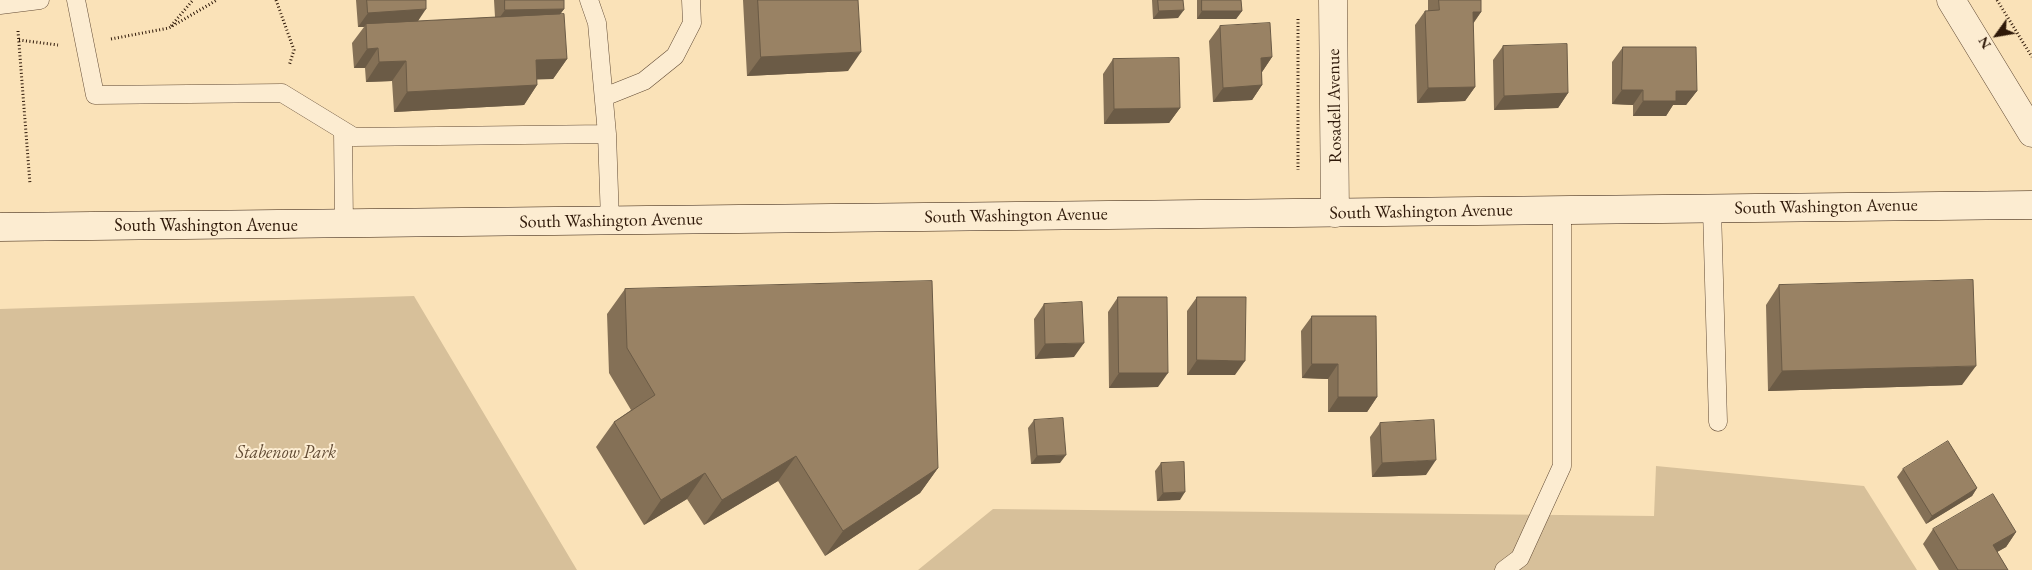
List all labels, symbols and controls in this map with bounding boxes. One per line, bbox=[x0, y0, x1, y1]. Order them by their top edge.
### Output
north arrow bbox=[1972, 10, 2022, 60]
text: N bbox=[1974, 33, 1995, 53]
street label: Rosadell Avenue bbox=[1323, 48, 1347, 164]
street label: South Washington Avenue bbox=[1734, 195, 1918, 219]
street label: South Washington Avenue bbox=[1329, 200, 1513, 224]
street label: South Washington Avenue bbox=[924, 204, 1108, 228]
street label: South Washington Avenue bbox=[519, 209, 703, 233]
street label: South Washington Avenue bbox=[114, 215, 298, 237]
park label: Stabenow Park bbox=[236, 442, 336, 464]

